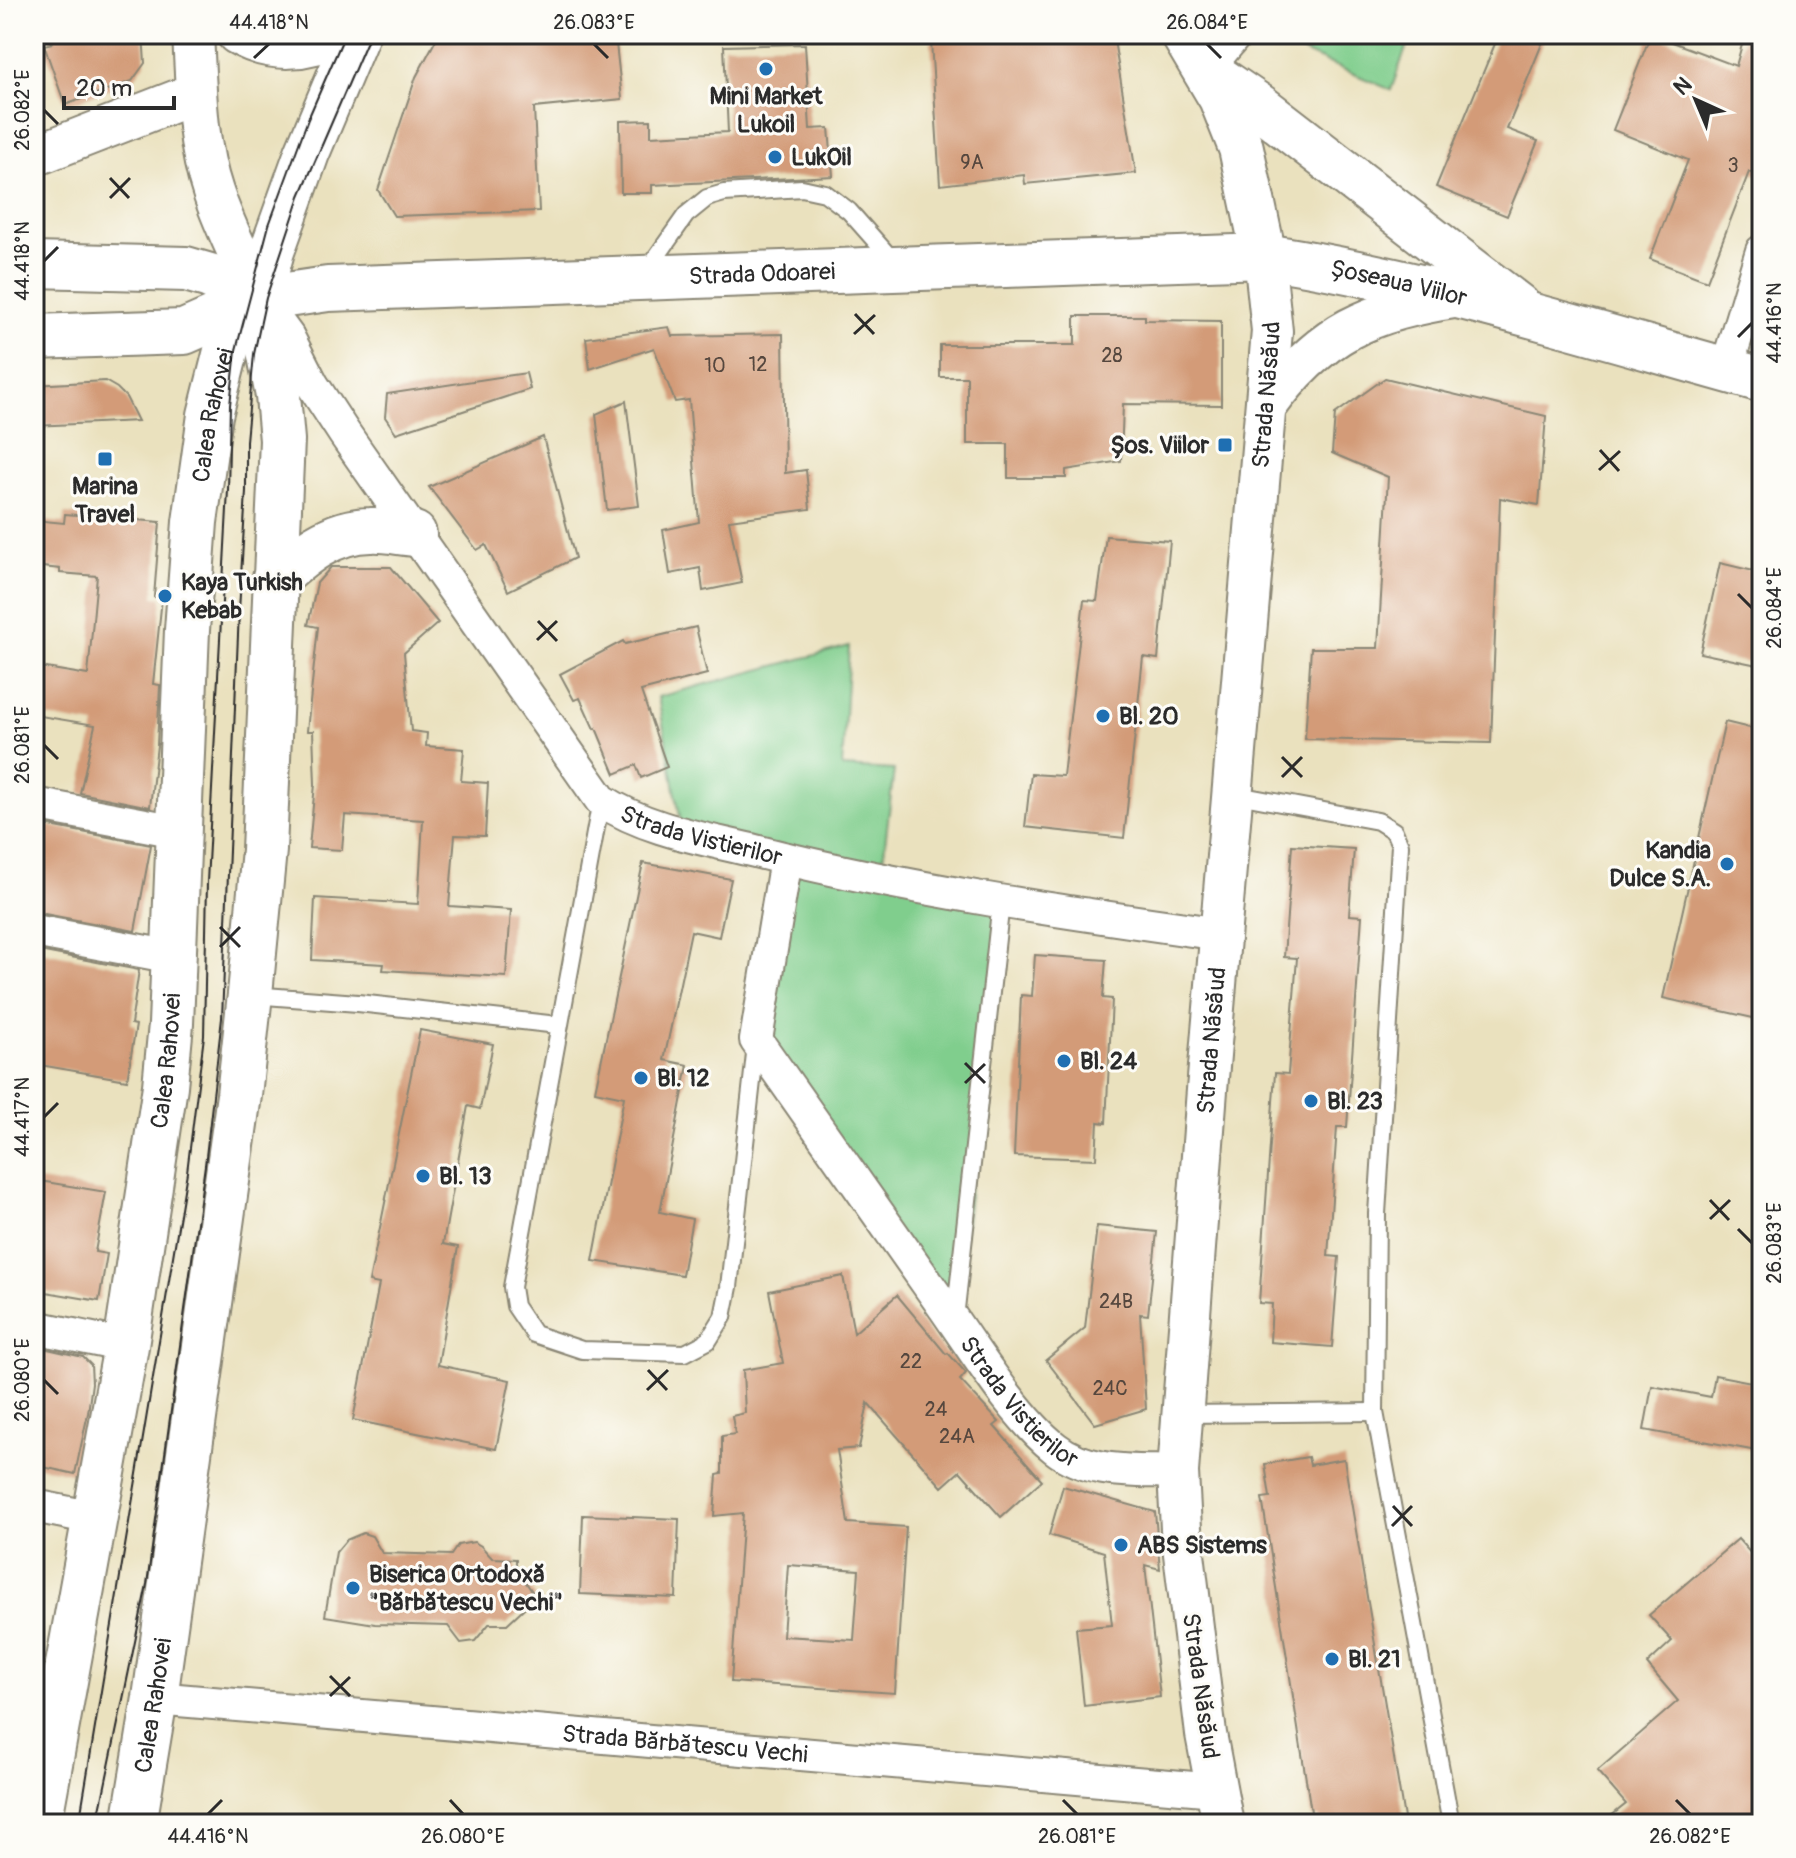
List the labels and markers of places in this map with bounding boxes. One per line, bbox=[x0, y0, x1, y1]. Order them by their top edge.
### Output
marker: Mini Market Lukoil bbox=[757, 60, 775, 78]
place label: Mini Market Lukoil bbox=[710, 82, 824, 139]
place label: LukOil bbox=[791, 143, 852, 172]
marker: LukOil bbox=[766, 148, 784, 166]
place label: Șos. Viilor bbox=[1110, 431, 1209, 460]
marker: Șos. Viilor bbox=[1216, 436, 1234, 454]
marker: Marina Travel bbox=[96, 450, 114, 468]
place label: Marina Travel bbox=[72, 472, 138, 529]
place label: Kaya Turkish Kebab bbox=[181, 568, 303, 625]
marker: Kaya Turkish Kebab bbox=[156, 587, 174, 605]
place label: Bl. 20 bbox=[1119, 702, 1179, 731]
marker: Bl. 20 bbox=[1094, 707, 1112, 725]
place label: Kandia Dulce S.A. bbox=[1609, 836, 1711, 893]
marker: Kandia Dulce S.A. bbox=[1718, 855, 1736, 873]
place label: Bl. 24 bbox=[1080, 1047, 1137, 1076]
marker: Bl. 24 bbox=[1055, 1052, 1073, 1070]
place label: Bl. 12 bbox=[657, 1064, 710, 1093]
marker: Bl. 12 bbox=[632, 1069, 650, 1087]
place label: Bl. 23 bbox=[1327, 1087, 1383, 1116]
marker: Bl. 23 bbox=[1302, 1092, 1320, 1110]
place label: Bl. 13 bbox=[439, 1162, 492, 1191]
marker: Bl. 13 bbox=[414, 1167, 432, 1185]
place label: ABS Sistems bbox=[1137, 1531, 1267, 1560]
marker: ABS Sistems bbox=[1112, 1536, 1130, 1554]
place label: Biserica Ortodoxă "Bărbătescu Vechi" bbox=[369, 1560, 563, 1617]
marker: Biserica Ortodoxă "Bărbătescu Vechi" bbox=[344, 1579, 362, 1597]
place label: Bl. 21 bbox=[1348, 1645, 1401, 1674]
marker: Bl. 21 bbox=[1323, 1650, 1341, 1668]

